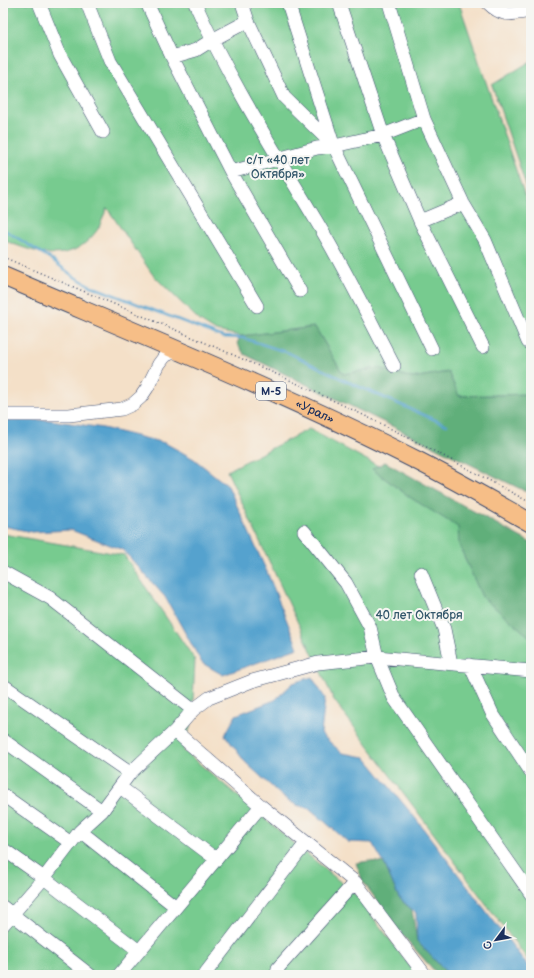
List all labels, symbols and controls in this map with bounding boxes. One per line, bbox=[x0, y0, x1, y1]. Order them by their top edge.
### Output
park label: с/т «40 лет Октября» bbox=[246, 153, 310, 182]
road number: М-5 bbox=[256, 382, 286, 400]
street label: «Урал» bbox=[293, 396, 337, 427]
park label: 40 лет Октября bbox=[375, 608, 463, 623]
north arrow bbox=[476, 920, 516, 960]
text: С bbox=[480, 938, 495, 952]

